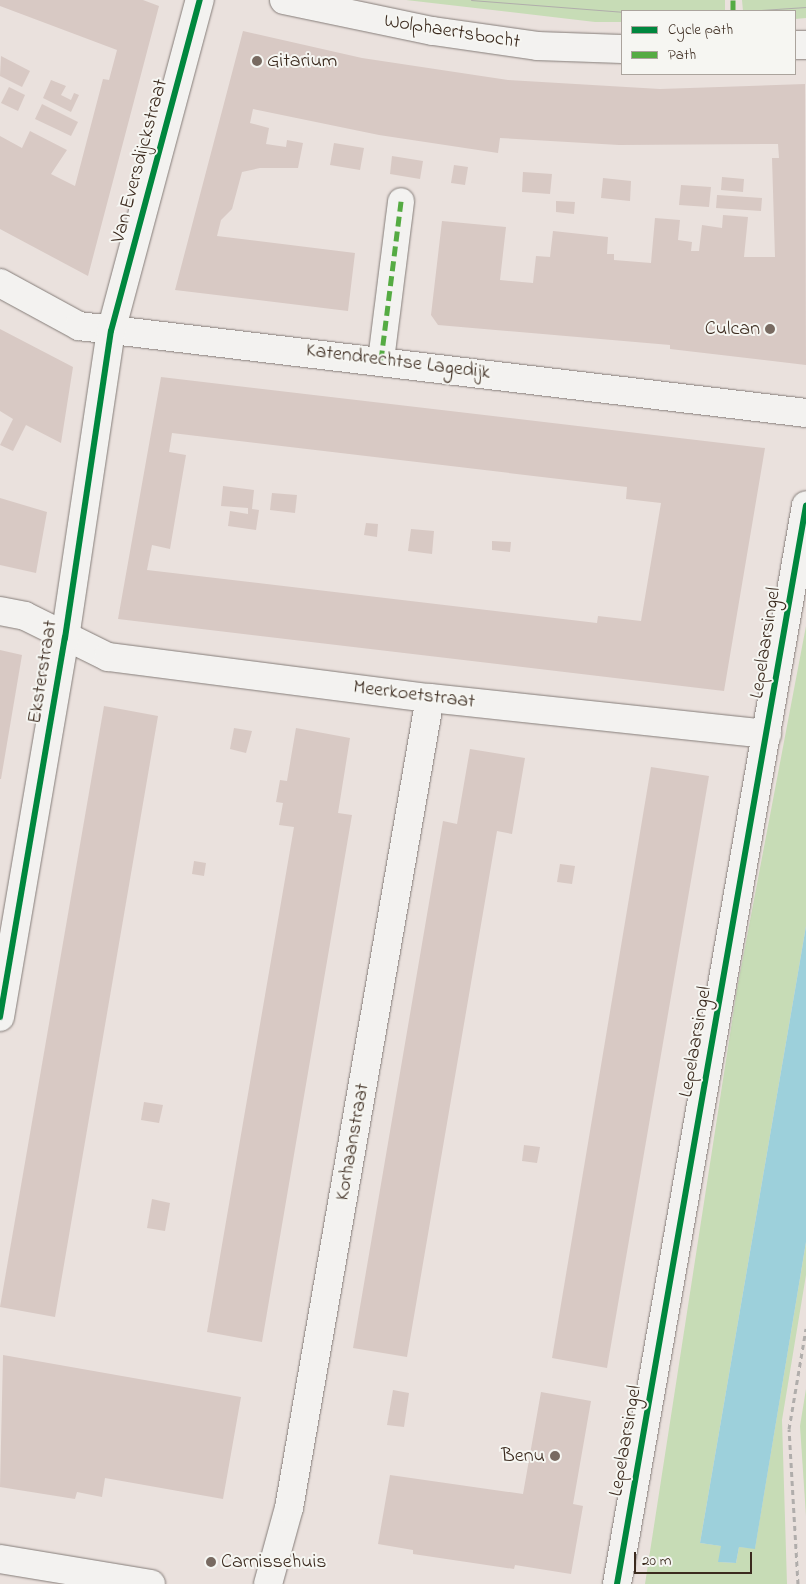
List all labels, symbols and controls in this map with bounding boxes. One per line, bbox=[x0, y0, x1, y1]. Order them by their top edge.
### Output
street label: Wolphaertsbocht bbox=[382, 9, 522, 55]
legend bbox=[621, 10, 796, 75]
text: Cycle path bbox=[668, 19, 733, 41]
text: Path bbox=[668, 44, 696, 66]
place label: Gitarium bbox=[267, 49, 337, 73]
marker: Gitarium bbox=[251, 55, 263, 67]
street label: Van Eversdijckstraat bbox=[107, 76, 173, 246]
place label: Culcan bbox=[705, 317, 760, 341]
marker: Culcan bbox=[764, 323, 776, 335]
street label: Katendrechtse Lagedijk bbox=[305, 339, 491, 385]
street label: Lepelaarsingel bbox=[745, 586, 787, 700]
street label: Eksterstraat bbox=[23, 619, 63, 725]
street label: Meerkoetstraat bbox=[352, 676, 476, 714]
street label: Lepelaarsingel bbox=[674, 985, 718, 1099]
street label: Korhaanstraat bbox=[331, 1081, 375, 1203]
street label: Lepelaarsingel bbox=[604, 1384, 648, 1498]
place label: Benu bbox=[501, 1444, 545, 1468]
marker: Benu bbox=[549, 1450, 561, 1462]
scale bar bbox=[636, 1542, 754, 1574]
place label: Carnissehuis bbox=[221, 1550, 326, 1574]
text: 20 m bbox=[642, 1550, 671, 1572]
marker: Carnissehuis bbox=[205, 1556, 217, 1568]

